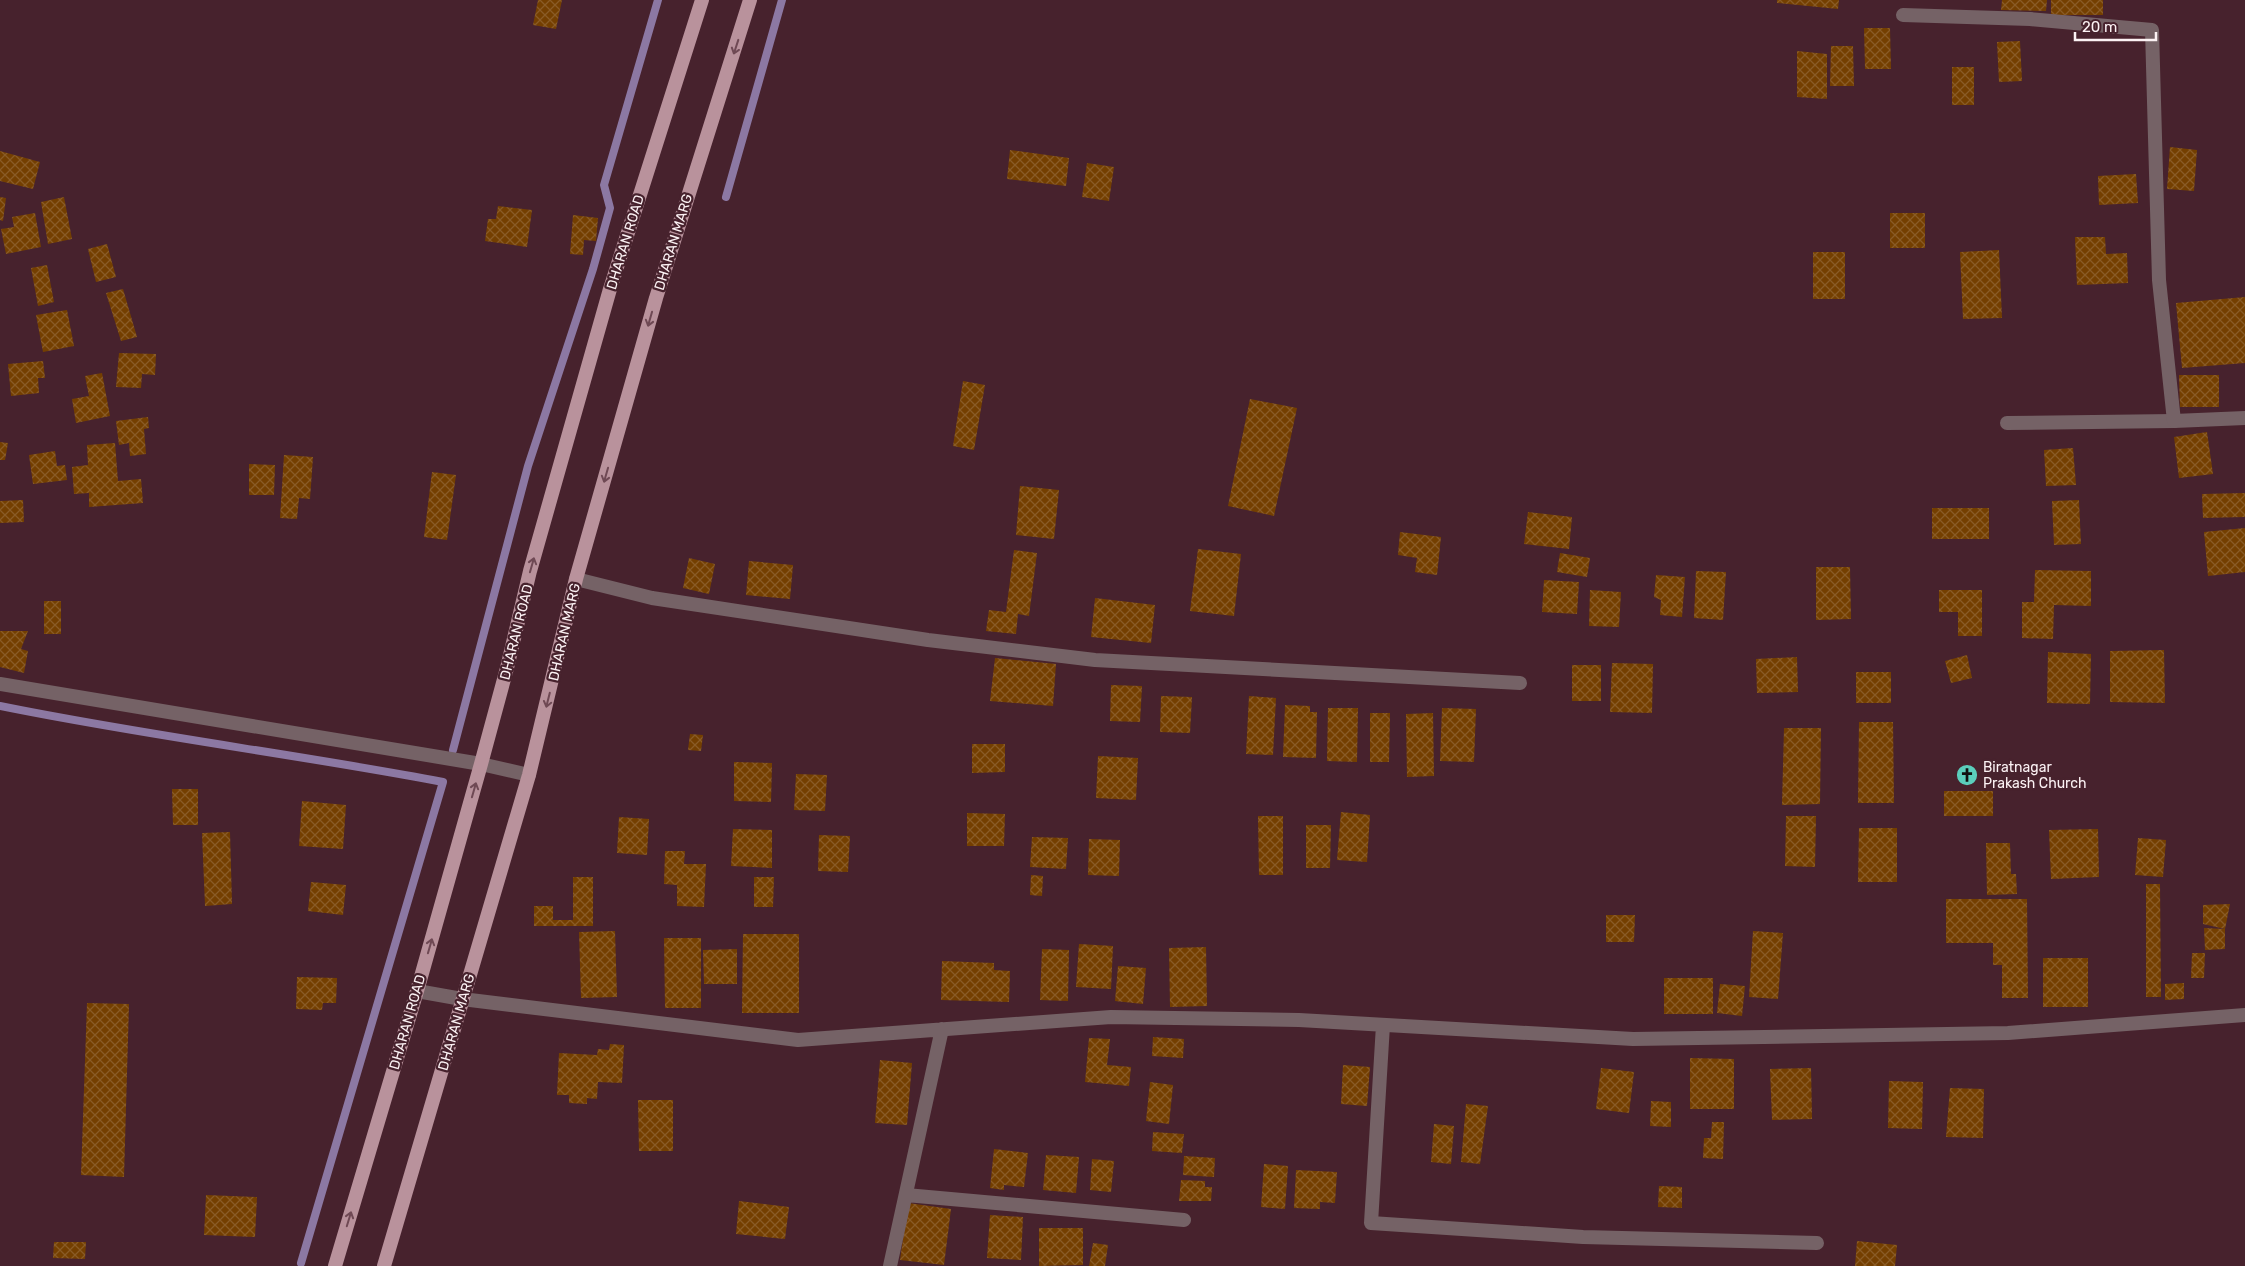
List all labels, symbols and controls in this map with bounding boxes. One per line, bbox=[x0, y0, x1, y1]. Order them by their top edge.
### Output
scale bar bbox=[2075, 10, 2156, 42]
text: 20 m bbox=[2082, 18, 2117, 36]
one-way arrow bbox=[731, 38, 740, 54]
street label: DHARAN MARG bbox=[651, 192, 696, 292]
street label: DHARAN ROAD bbox=[603, 193, 648, 292]
one-way arrow bbox=[645, 310, 655, 326]
one-way arrow bbox=[600, 466, 610, 482]
one-way arrow bbox=[528, 557, 538, 573]
street label: DHARAN ROAD bbox=[496, 582, 537, 682]
street label: DHARAN MARG bbox=[545, 582, 584, 683]
one-way arrow bbox=[543, 691, 552, 707]
place label: Biratnagar Prakash Church bbox=[1983, 759, 2087, 792]
church icon: Biratnagar Prakash Church bbox=[1955, 763, 1979, 787]
one-way arrow bbox=[470, 782, 479, 798]
one-way arrow bbox=[425, 938, 435, 954]
street label: DHARAN MARG bbox=[435, 972, 478, 1073]
street label: DHARAN ROAD bbox=[386, 973, 429, 1072]
one-way arrow bbox=[344, 1212, 354, 1228]

